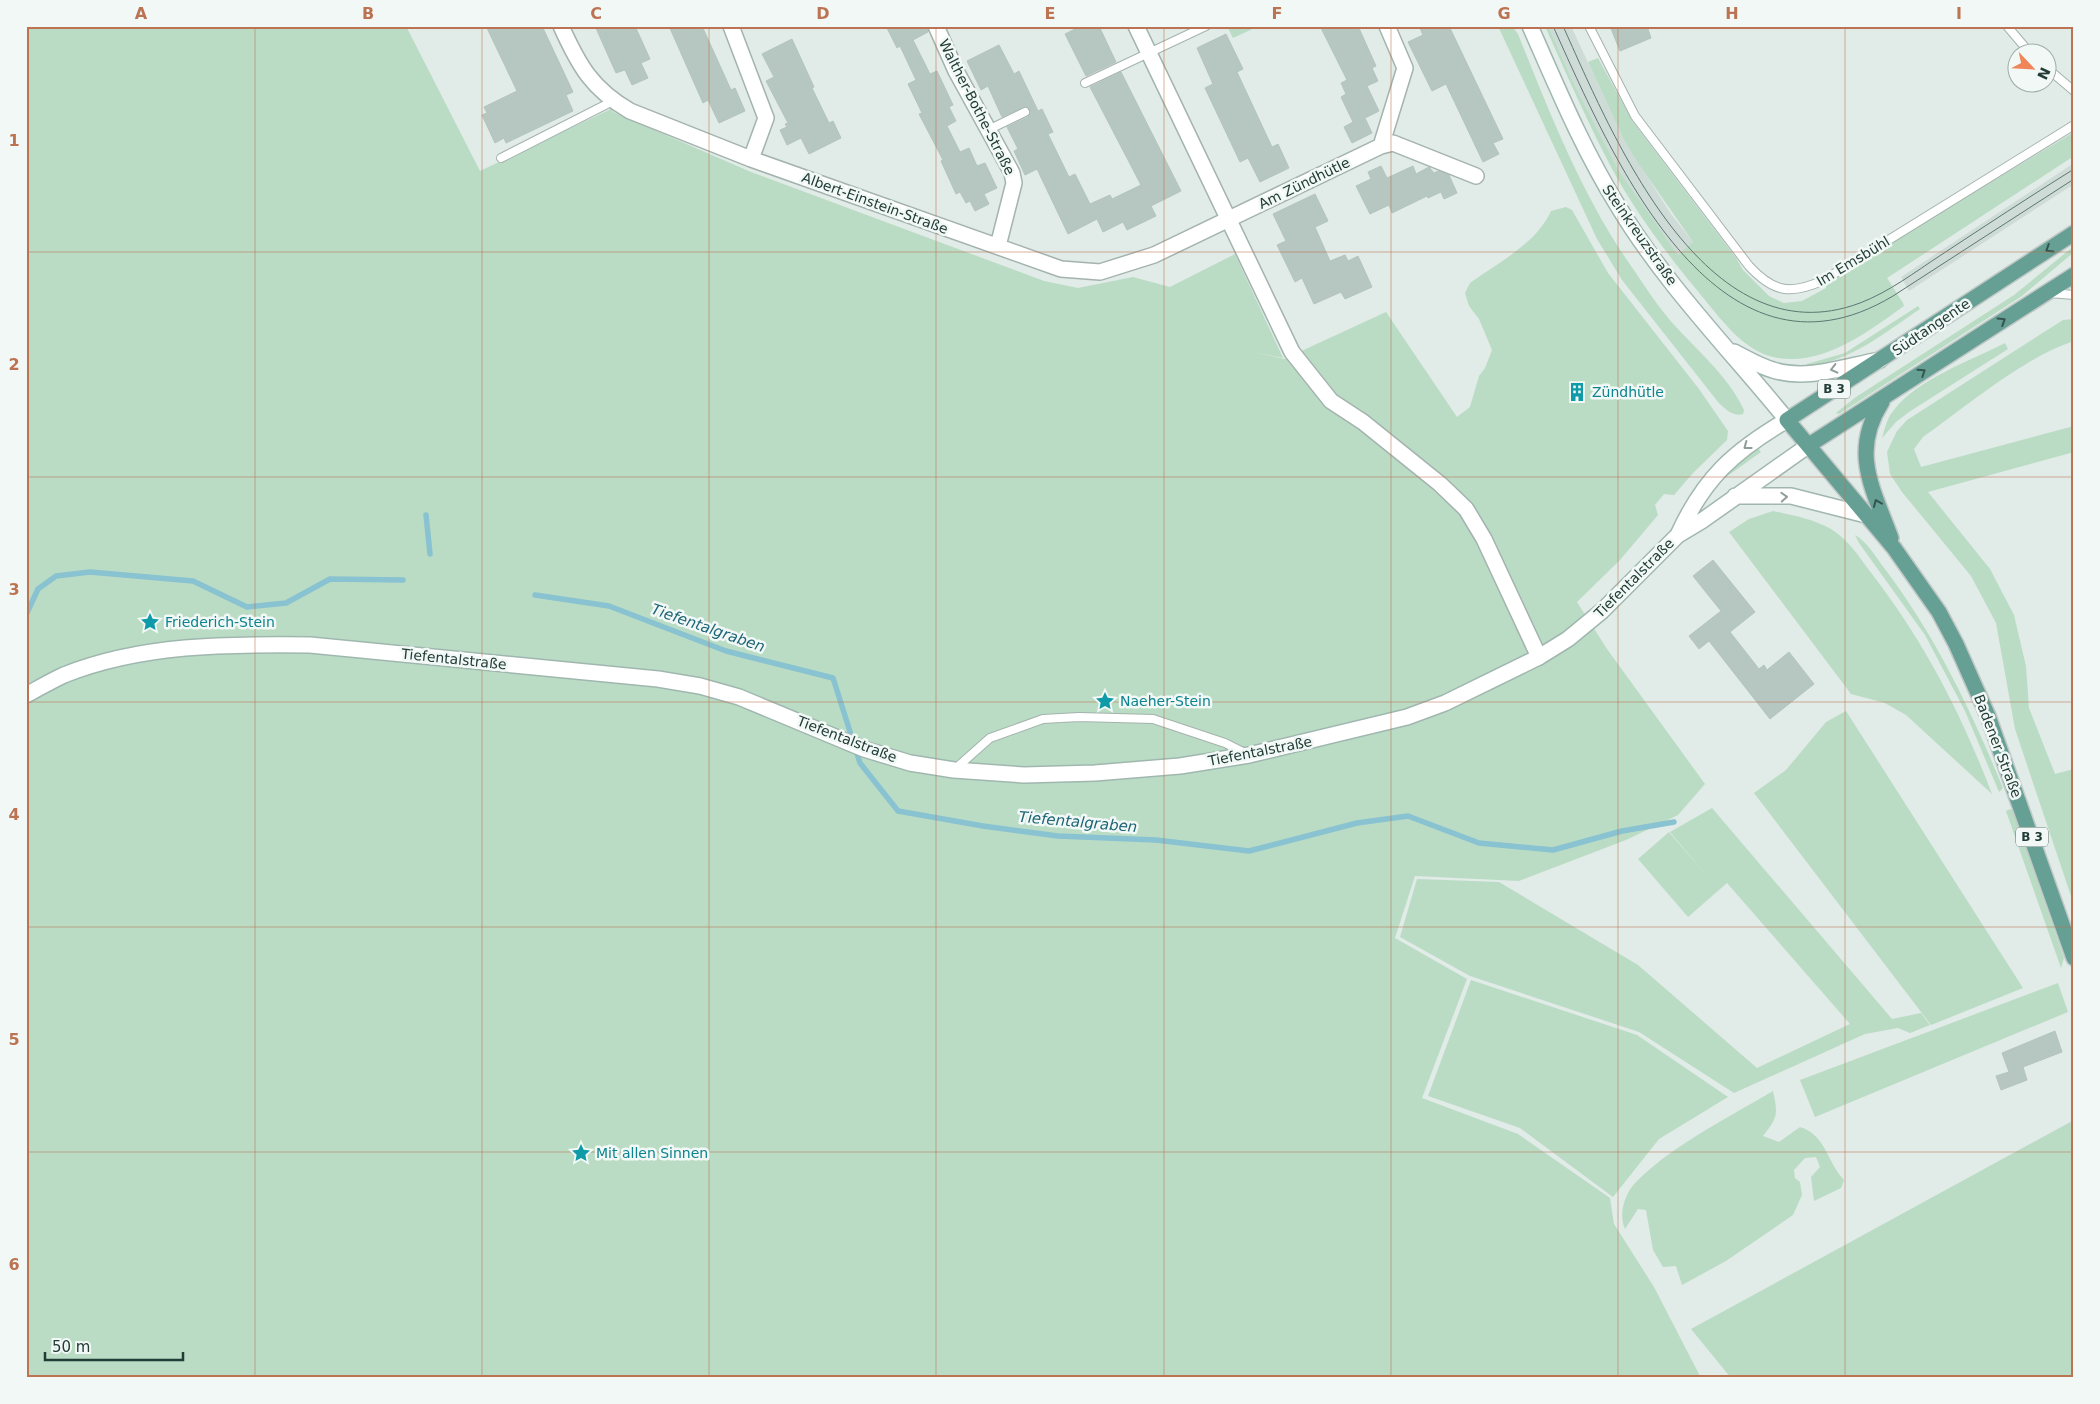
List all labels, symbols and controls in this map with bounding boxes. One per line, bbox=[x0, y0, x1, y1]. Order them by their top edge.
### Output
text: A bbox=[135, 4, 148, 23]
text: B bbox=[362, 4, 374, 23]
text: C bbox=[590, 4, 602, 23]
text: D bbox=[816, 4, 830, 23]
text: E bbox=[1045, 4, 1055, 23]
text: F bbox=[1272, 4, 1282, 23]
text: G bbox=[1497, 4, 1511, 23]
text: H bbox=[1725, 4, 1739, 23]
text: I bbox=[1956, 4, 1962, 23]
street label: Walther-Bothe-Straße bbox=[936, 36, 1018, 178]
north arrow bbox=[2008, 42, 2058, 92]
text: N bbox=[2034, 65, 2054, 82]
text: 1 bbox=[8, 131, 20, 150]
street label: Am Zündhütle bbox=[1256, 154, 1352, 212]
street label: Albert-Einstein-Straße bbox=[800, 169, 950, 237]
street label: Steinkreuzstraße bbox=[1599, 182, 1681, 288]
street label: Im Emsbühl bbox=[1814, 233, 1892, 289]
one-way arrow bbox=[2045, 243, 2054, 252]
street label: Südtangente bbox=[1889, 295, 1973, 359]
one-way arrow bbox=[1997, 317, 2006, 327]
text: 2 bbox=[8, 355, 20, 374]
one-way arrow bbox=[1829, 363, 1838, 374]
one-way arrow bbox=[1917, 369, 1926, 378]
road number: B 3 bbox=[1818, 379, 1850, 398]
building icon: Zündhütle bbox=[1566, 381, 1588, 403]
place label: Zündhütle bbox=[1592, 384, 1664, 400]
one-way arrow bbox=[1744, 441, 1753, 449]
one-way arrow bbox=[1780, 491, 1788, 502]
one-way arrow bbox=[1873, 499, 1883, 507]
street label: Tiefentalstraße bbox=[1590, 535, 1677, 622]
text: 3 bbox=[8, 580, 20, 599]
water label: Tiefentalgraben bbox=[649, 600, 767, 656]
place icon: Friederich-Stein bbox=[139, 611, 161, 633]
place label: Friederich-Stein bbox=[165, 614, 275, 630]
street label: Tiefentalstraße bbox=[400, 645, 507, 672]
place icon: Naeher-Stein bbox=[1094, 690, 1116, 712]
street label: Badener Straße bbox=[1971, 692, 2025, 800]
place label: Naeher-Stein bbox=[1120, 693, 1211, 709]
street label: Tiefentalstraße bbox=[794, 712, 899, 765]
street label: Tiefentalstraße bbox=[1206, 733, 1313, 769]
text: 4 bbox=[8, 805, 20, 824]
water label: Tiefentalgraben bbox=[1018, 808, 1138, 836]
road number: B 3 bbox=[2016, 828, 2048, 846]
text: 5 bbox=[8, 1030, 20, 1049]
place icon: Mit allen Sinnen bbox=[570, 1142, 592, 1164]
place label: Mit allen Sinnen bbox=[596, 1145, 708, 1161]
text: 6 bbox=[8, 1255, 20, 1274]
scale bar bbox=[45, 1329, 182, 1361]
text: 50 m bbox=[52, 1338, 90, 1356]

